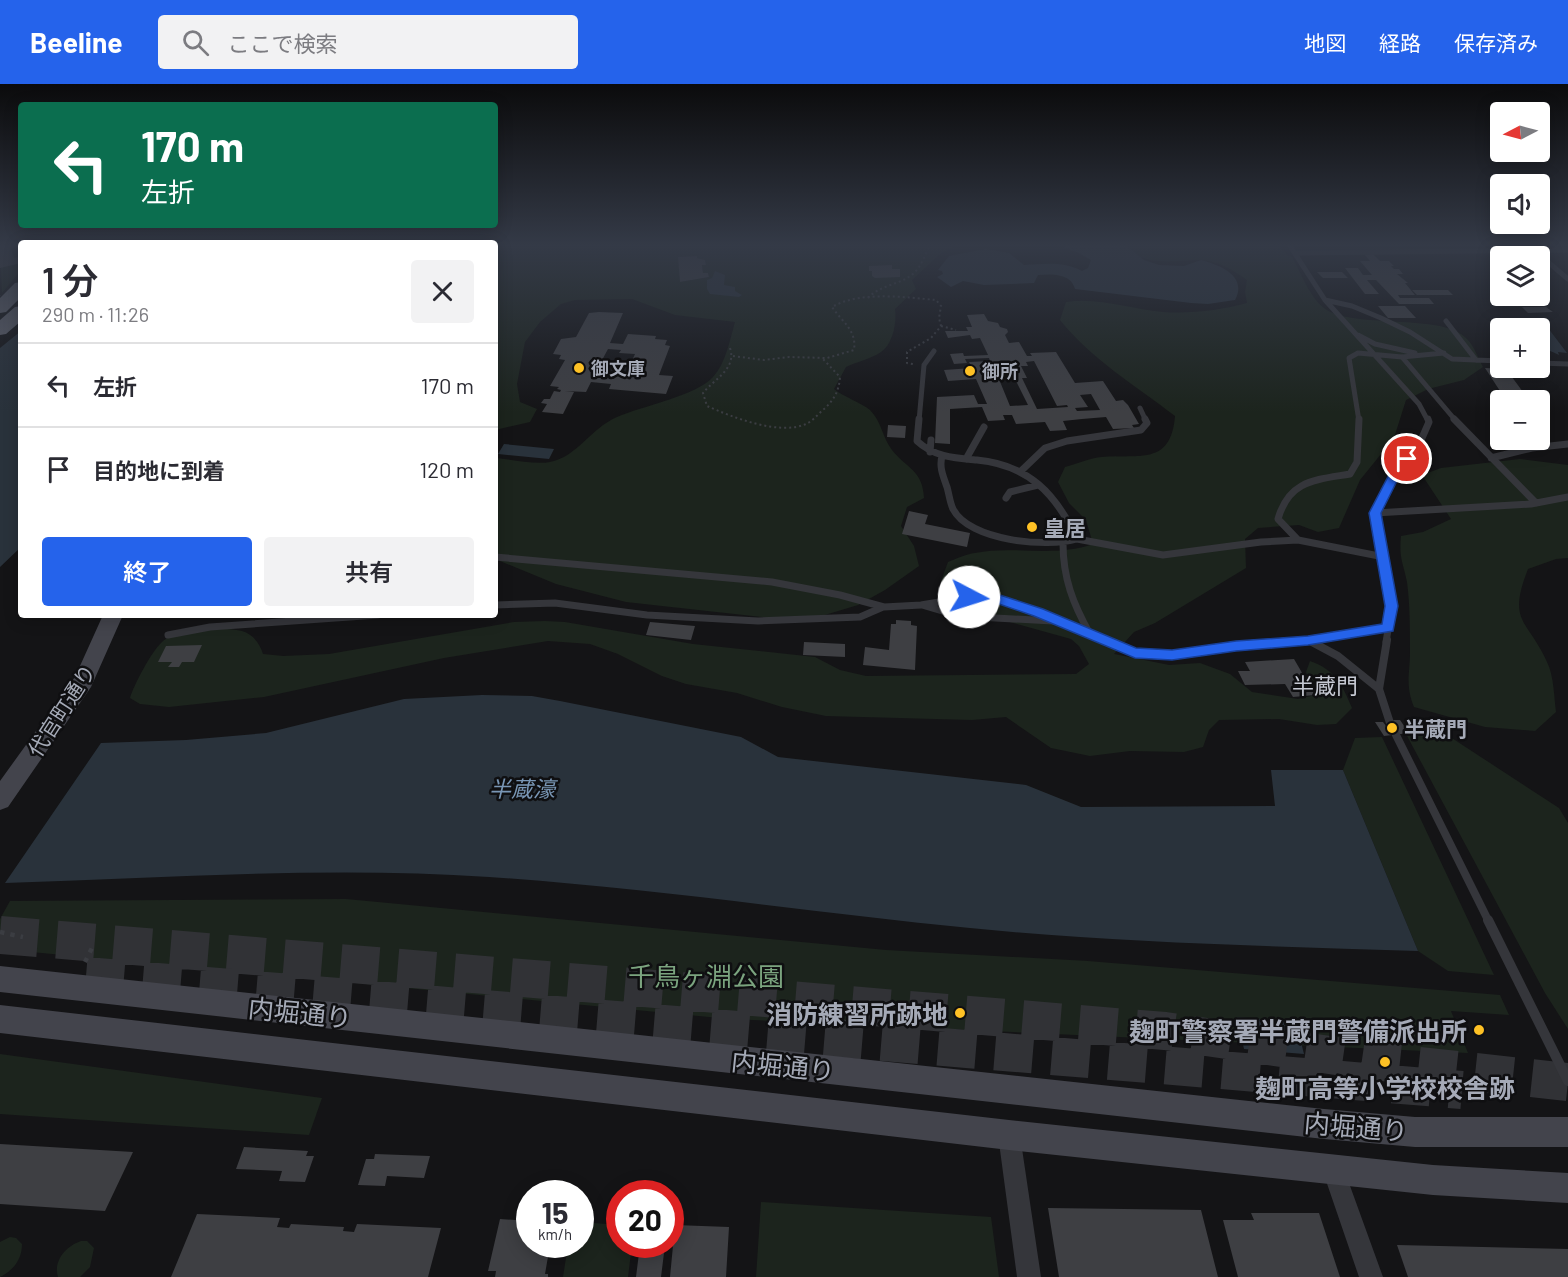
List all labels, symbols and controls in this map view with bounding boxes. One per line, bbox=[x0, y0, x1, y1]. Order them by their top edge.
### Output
search box bbox=[158, 15, 578, 69]
text: Beeline bbox=[30, 25, 122, 59]
icon: search bbox=[179, 26, 212, 59]
text: ここで検索 bbox=[227, 30, 337, 56]
text: 地図 bbox=[1304, 30, 1346, 55]
text: 経路 bbox=[1379, 30, 1421, 55]
text: 保存済み bbox=[1454, 30, 1538, 55]
north arrow bbox=[1490, 102, 1550, 162]
map controls bbox=[1490, 102, 1550, 450]
text: 170 m bbox=[141, 120, 244, 170]
icon: left bbox=[42, 126, 120, 204]
button: sound bbox=[1490, 174, 1550, 234]
text: 左折 bbox=[141, 175, 195, 207]
button: layers bbox=[1490, 246, 1550, 306]
text: 1 分 bbox=[42, 258, 98, 301]
button: close bbox=[411, 260, 474, 323]
text: 290 m · 11:26 bbox=[42, 302, 149, 326]
button: + bbox=[1490, 318, 1550, 378]
place label: 御文庫 bbox=[590, 357, 645, 379]
place label: 御所 bbox=[981, 360, 1018, 382]
marker: 御文庫 bbox=[572, 361, 586, 375]
marker: 御所 bbox=[963, 364, 977, 378]
icon: left bbox=[42, 369, 75, 402]
text: 170 m bbox=[421, 372, 474, 398]
text: 左折 bbox=[93, 373, 137, 399]
button: − bbox=[1490, 390, 1550, 450]
pin bbox=[1381, 433, 1432, 484]
icon: arrive bbox=[1390, 442, 1423, 475]
icon: arrive bbox=[42, 453, 75, 486]
text: 120 m bbox=[419, 456, 474, 482]
text: 目的地に到着 bbox=[93, 457, 225, 483]
place label: 皇居 bbox=[1044, 515, 1086, 540]
marker: 皇居 bbox=[1025, 520, 1039, 534]
button: 終了 bbox=[42, 537, 252, 606]
button: 共有 bbox=[264, 537, 474, 606]
position arrow bbox=[937, 565, 1001, 629]
street label: 代官町通り bbox=[22, 659, 100, 761]
district label: 半蔵門 bbox=[1292, 672, 1358, 698]
place label: 半蔵門 bbox=[1404, 716, 1467, 741]
marker: 半蔵門 bbox=[1385, 721, 1399, 735]
water label: 半蔵濠 bbox=[489, 775, 559, 801]
park label: 千鳥ヶ淵公園 bbox=[628, 960, 784, 991]
street label: 内堀通り bbox=[247, 991, 353, 1033]
place label: 消防練習所跡地 bbox=[766, 998, 948, 1029]
marker: 消防練習所跡地 bbox=[953, 1006, 967, 1020]
place label: 麹町警察署半蔵門警備派出所 bbox=[1129, 1015, 1467, 1046]
marker: 麹町警察署半蔵門警備派出所 bbox=[1472, 1023, 1486, 1037]
street label: 内堀通り bbox=[730, 1044, 836, 1086]
marker: 麹町高等小学校校舎跡 bbox=[1378, 1055, 1392, 1069]
place label: 麹町高等小学校校舎跡 bbox=[1255, 1072, 1515, 1103]
street label: 内堀通り bbox=[1303, 1106, 1409, 1146]
speed limit sign: 20 bbox=[606, 1180, 684, 1258]
text: 15 bbox=[542, 1194, 568, 1230]
text: km/h bbox=[538, 1225, 572, 1243]

